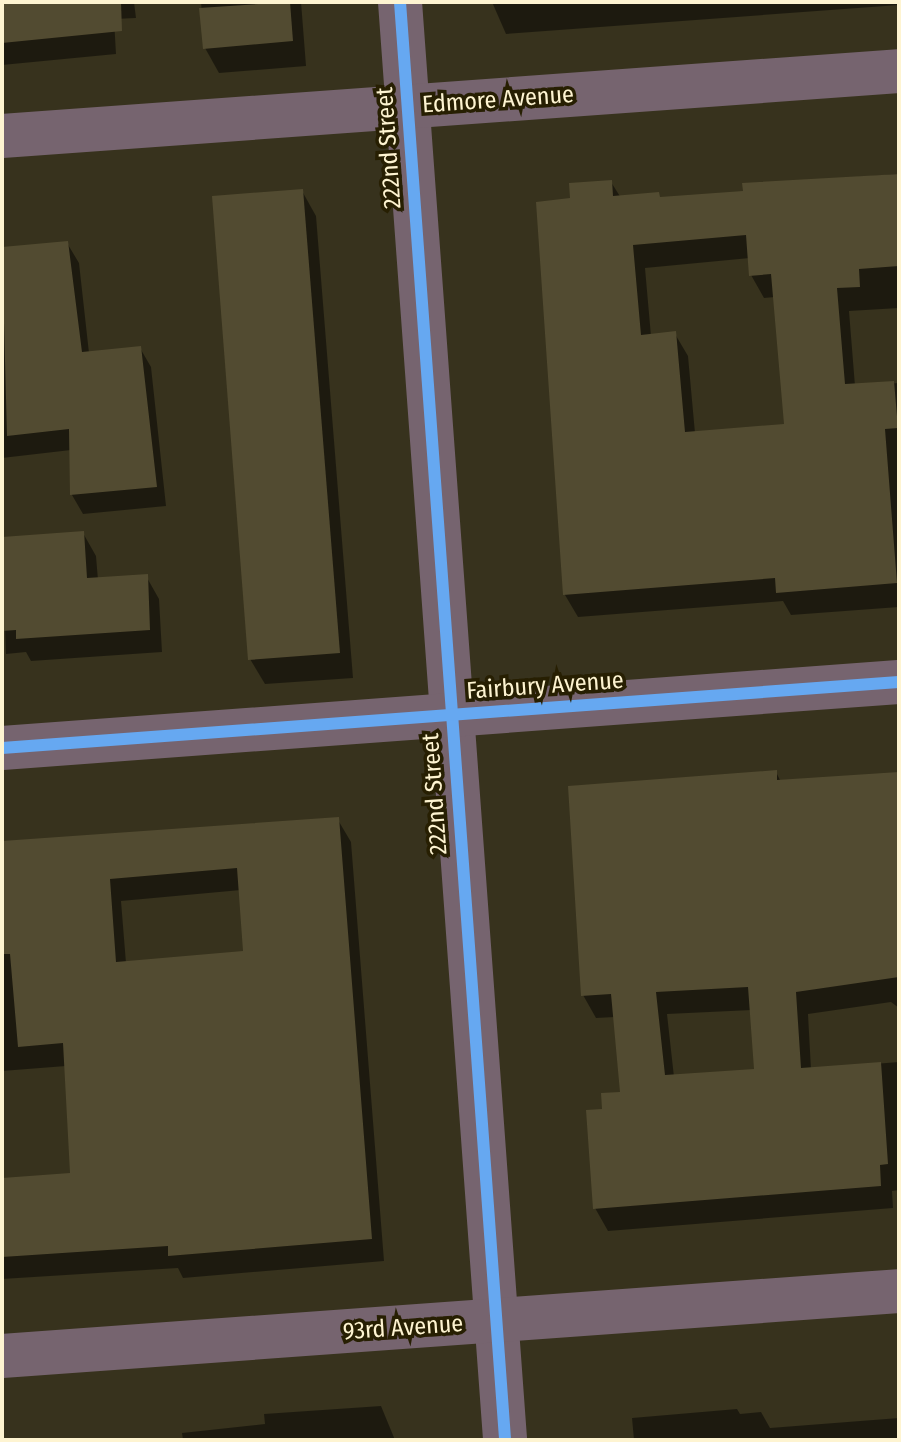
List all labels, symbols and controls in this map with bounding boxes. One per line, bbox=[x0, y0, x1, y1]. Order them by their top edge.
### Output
street label: Edmore Avenue bbox=[421, 80, 575, 120]
street label: 222nd Street bbox=[370, 86, 408, 210]
street label: Fairbury Avenue bbox=[465, 666, 625, 706]
street label: 222nd Street bbox=[416, 732, 454, 856]
street label: 93rd Avenue bbox=[342, 1309, 464, 1347]

